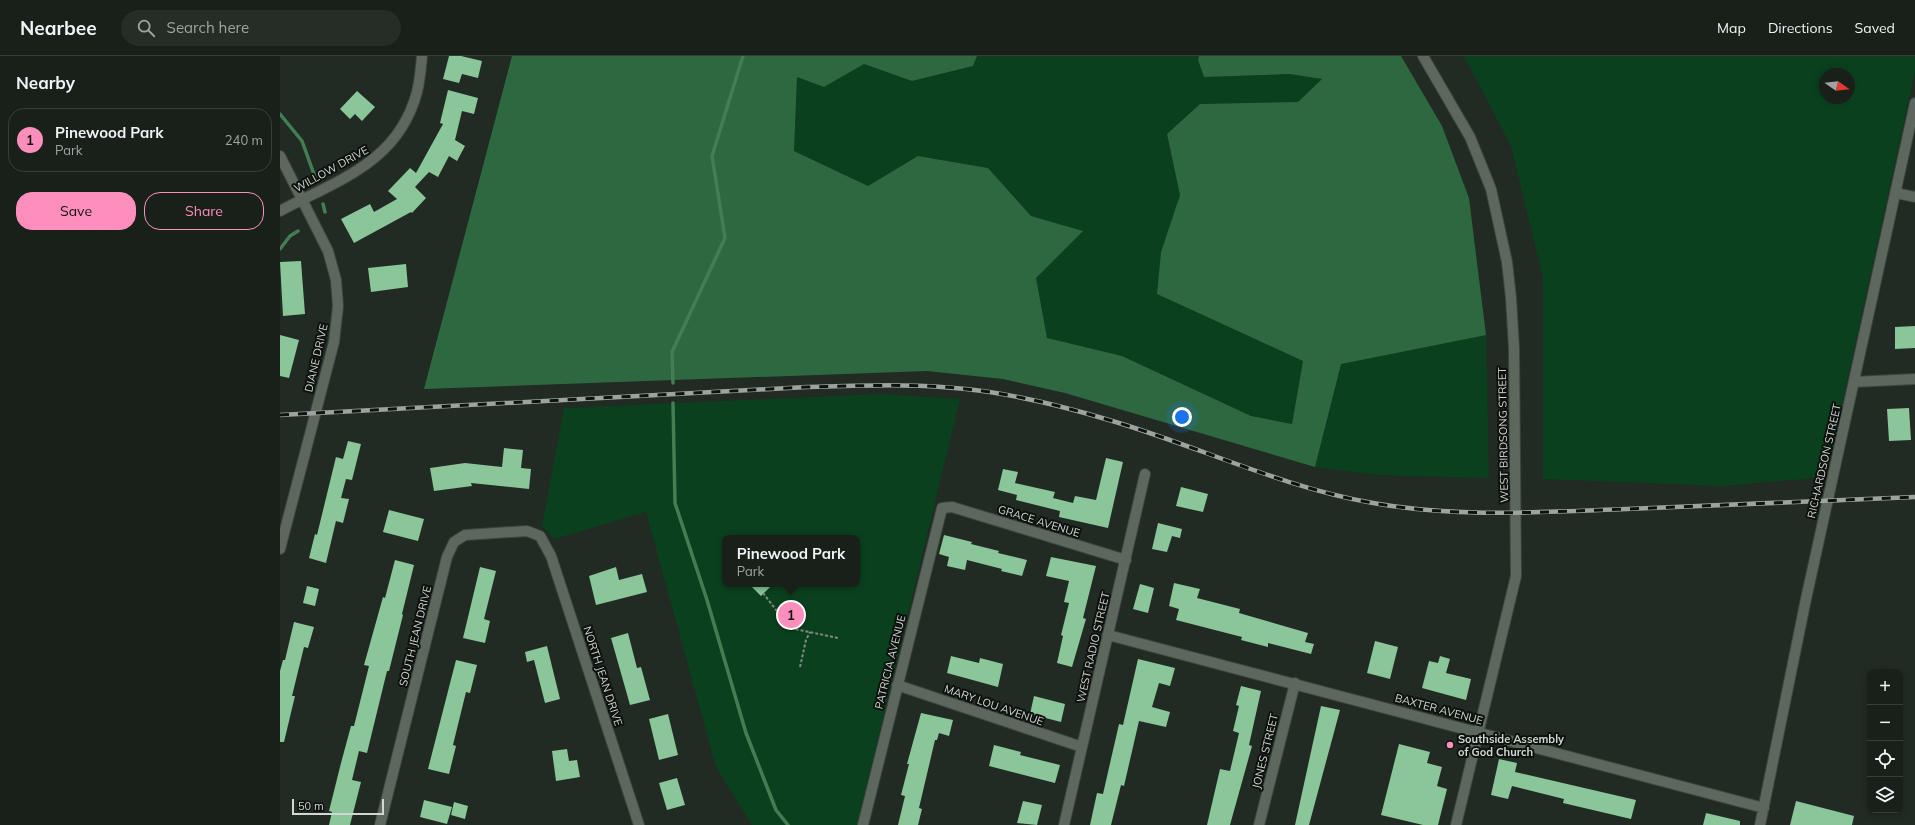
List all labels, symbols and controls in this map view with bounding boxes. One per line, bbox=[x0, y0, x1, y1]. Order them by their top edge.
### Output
search box bbox=[121, 10, 401, 46]
text: Nearbee bbox=[20, 16, 97, 40]
icon: search bbox=[135, 17, 157, 39]
text: Search here bbox=[167, 18, 249, 37]
text: Map bbox=[1717, 19, 1746, 37]
text: Directions bbox=[1768, 19, 1833, 37]
text: Saved bbox=[1855, 19, 1895, 37]
north arrow bbox=[1819, 68, 1855, 104]
text: Nearby bbox=[16, 72, 75, 93]
text: Pinewood Park bbox=[55, 123, 163, 142]
text: 1 bbox=[26, 132, 34, 148]
text: 240 m bbox=[225, 132, 263, 148]
text: Park bbox=[55, 142, 82, 158]
street label: WILLOW DRIVE bbox=[291, 143, 371, 195]
button: Save bbox=[16, 192, 136, 230]
button: Share bbox=[144, 192, 264, 230]
street label: DIANE DRIVE bbox=[301, 323, 331, 393]
street label: WEST BIRDSONG STREET bbox=[1495, 367, 1511, 503]
street label: RICHARDSON STREET bbox=[1804, 402, 1844, 520]
your location bbox=[1172, 407, 1192, 427]
street label: GRACE AVENUE bbox=[996, 502, 1082, 540]
popup bbox=[722, 535, 860, 587]
text: Pinewood Park bbox=[737, 544, 845, 563]
text: Park bbox=[737, 563, 764, 579]
street label: SOUTH JEAN DRIVE bbox=[396, 584, 434, 688]
street label: WEST RADIO STREET bbox=[1073, 590, 1113, 704]
pin: 1 bbox=[778, 600, 804, 630]
street label: PATRICIA AVENUE bbox=[872, 614, 908, 710]
street label: NORTH JEAN DRIVE bbox=[580, 624, 626, 728]
map controls bbox=[1867, 669, 1903, 813]
button: + bbox=[1867, 669, 1903, 705]
street label: MARY LOU AVENUE bbox=[943, 681, 1045, 729]
street label: BAXTER AVENUE bbox=[1394, 691, 1484, 727]
button: − bbox=[1867, 705, 1903, 741]
street label: JONES STREET bbox=[1249, 712, 1281, 790]
place label: Southside Assembly of God Church bbox=[1458, 732, 1564, 759]
marker: Southside Assembly of God Church bbox=[1445, 740, 1455, 750]
button: locate bbox=[1867, 741, 1903, 777]
button: layers bbox=[1867, 777, 1903, 813]
scale bar bbox=[292, 797, 384, 816]
text: 50 m bbox=[298, 799, 324, 813]

